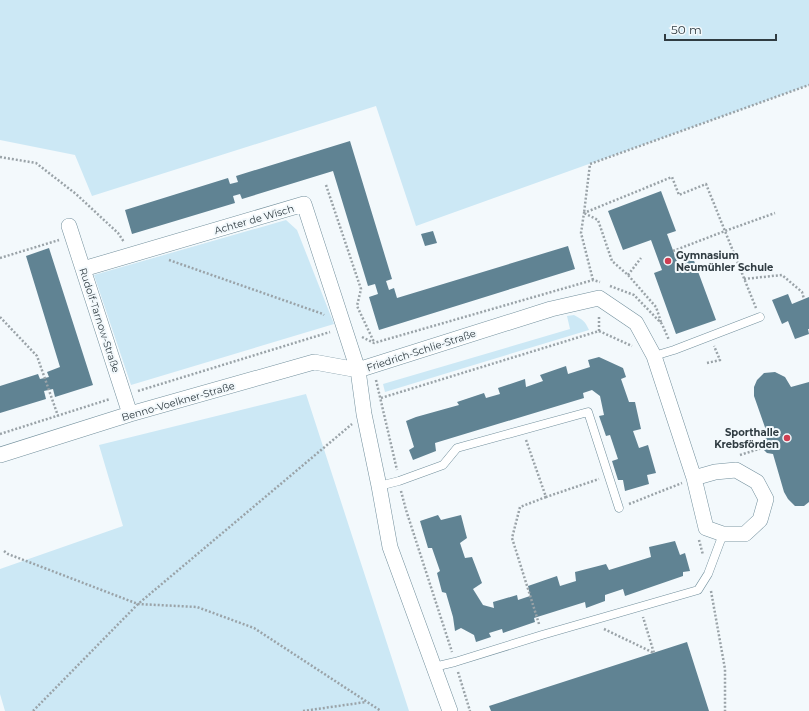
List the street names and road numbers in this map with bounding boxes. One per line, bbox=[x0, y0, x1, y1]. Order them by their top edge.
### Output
street label: Achter de Wisch bbox=[213, 202, 295, 237]
street label: Rudolf-Tarnow-Straße bbox=[76, 266, 123, 374]
street label: Friedrich-Schlie-Straße bbox=[365, 327, 478, 374]
street label: Benno-Voelkner-Straße bbox=[120, 379, 236, 424]

